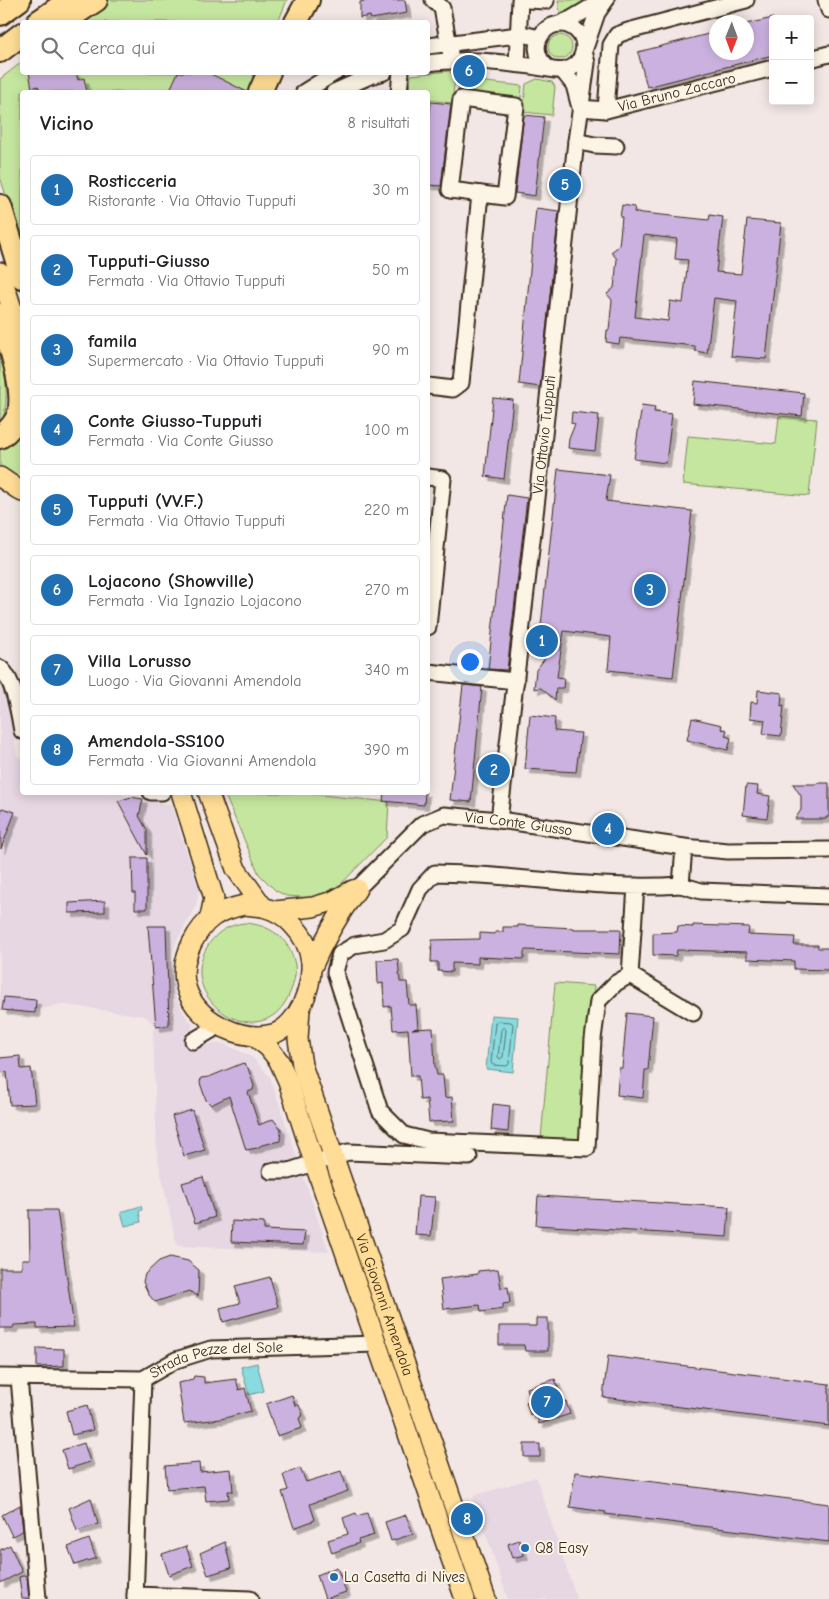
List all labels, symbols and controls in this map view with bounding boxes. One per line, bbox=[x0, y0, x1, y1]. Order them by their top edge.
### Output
north arrow bbox=[709, 15, 754, 60]
map controls bbox=[769, 15, 814, 105]
button: + bbox=[769, 15, 814, 60]
search box bbox=[20, 20, 430, 75]
icon: search bbox=[38, 34, 66, 62]
text: Cerca qui bbox=[78, 37, 155, 59]
pin: 6 bbox=[453, 52, 485, 90]
button: − bbox=[769, 60, 814, 105]
street label: Via Bruno Zaccaro bbox=[616, 69, 738, 116]
text: Vicino bbox=[40, 111, 94, 135]
text: 8 risultati bbox=[348, 114, 410, 132]
pin: 5 bbox=[549, 166, 581, 204]
text: Rosticceria bbox=[88, 170, 177, 192]
text: 1 bbox=[54, 181, 60, 199]
text: 30 m bbox=[373, 181, 409, 199]
text: Ristorante · Via Ottavio Tupputi bbox=[88, 192, 296, 210]
text: Tupputi-Giusso bbox=[88, 250, 210, 272]
text: 2 bbox=[53, 261, 61, 279]
text: 50 m bbox=[372, 261, 409, 279]
text: Fermata · Via Ottavio Tupputi bbox=[88, 272, 285, 290]
text: famila bbox=[88, 330, 137, 352]
text: 3 bbox=[53, 341, 61, 359]
text: 90 m bbox=[372, 341, 409, 359]
text: Supermercato · Via Ottavio Tupputi bbox=[88, 352, 324, 370]
street label: Via Ottavio Tupputi bbox=[529, 374, 559, 495]
text: Conte Giusso-Tupputi bbox=[88, 410, 262, 432]
text: 4 bbox=[53, 421, 61, 439]
text: 100 m bbox=[365, 421, 409, 439]
text: Fermata · Via Conte Giusso bbox=[88, 432, 273, 450]
text: Tupputi (VV.F.) bbox=[88, 490, 204, 512]
text: 5 bbox=[53, 501, 61, 519]
text: 220 m bbox=[364, 501, 409, 519]
text: Fermata · Via Ottavio Tupputi bbox=[88, 512, 285, 530]
text: Lojacono (Showville) bbox=[88, 570, 254, 592]
pin: 3 bbox=[634, 571, 666, 609]
text: 6 bbox=[53, 581, 61, 599]
text: 270 m bbox=[365, 581, 409, 599]
text: Fermata · Via Ignazio Lojacono bbox=[88, 592, 302, 610]
pin: 1 bbox=[526, 622, 558, 660]
your location bbox=[457, 649, 483, 675]
text: Villa Lorusso bbox=[88, 650, 191, 672]
text: 7 bbox=[53, 661, 61, 679]
text: 340 m bbox=[365, 661, 409, 679]
text: Luogo · Via Giovanni Amendola bbox=[88, 672, 301, 690]
text: Amendola-SS100 bbox=[88, 730, 225, 752]
text: 8 bbox=[53, 741, 61, 759]
text: 390 m bbox=[364, 741, 409, 759]
pin: 2 bbox=[478, 751, 510, 789]
text: Fermata · Via Giovanni Amendola bbox=[88, 752, 317, 770]
street label: Via Conte Giusso bbox=[464, 808, 574, 840]
pin: 4 bbox=[592, 810, 624, 848]
street label: Via Giovanni Amendola bbox=[352, 1232, 417, 1378]
street label: Strada Pezze del Sole bbox=[146, 1338, 284, 1382]
pin: 7 bbox=[531, 1383, 563, 1421]
pin: 8 bbox=[451, 1500, 483, 1538]
place label: Q8 Easy bbox=[535, 1539, 588, 1557]
marker: Q8 Easy bbox=[519, 1542, 531, 1554]
place label: La Casetta di Nives bbox=[344, 1568, 465, 1586]
marker: La Casetta di Nives bbox=[328, 1571, 340, 1583]

